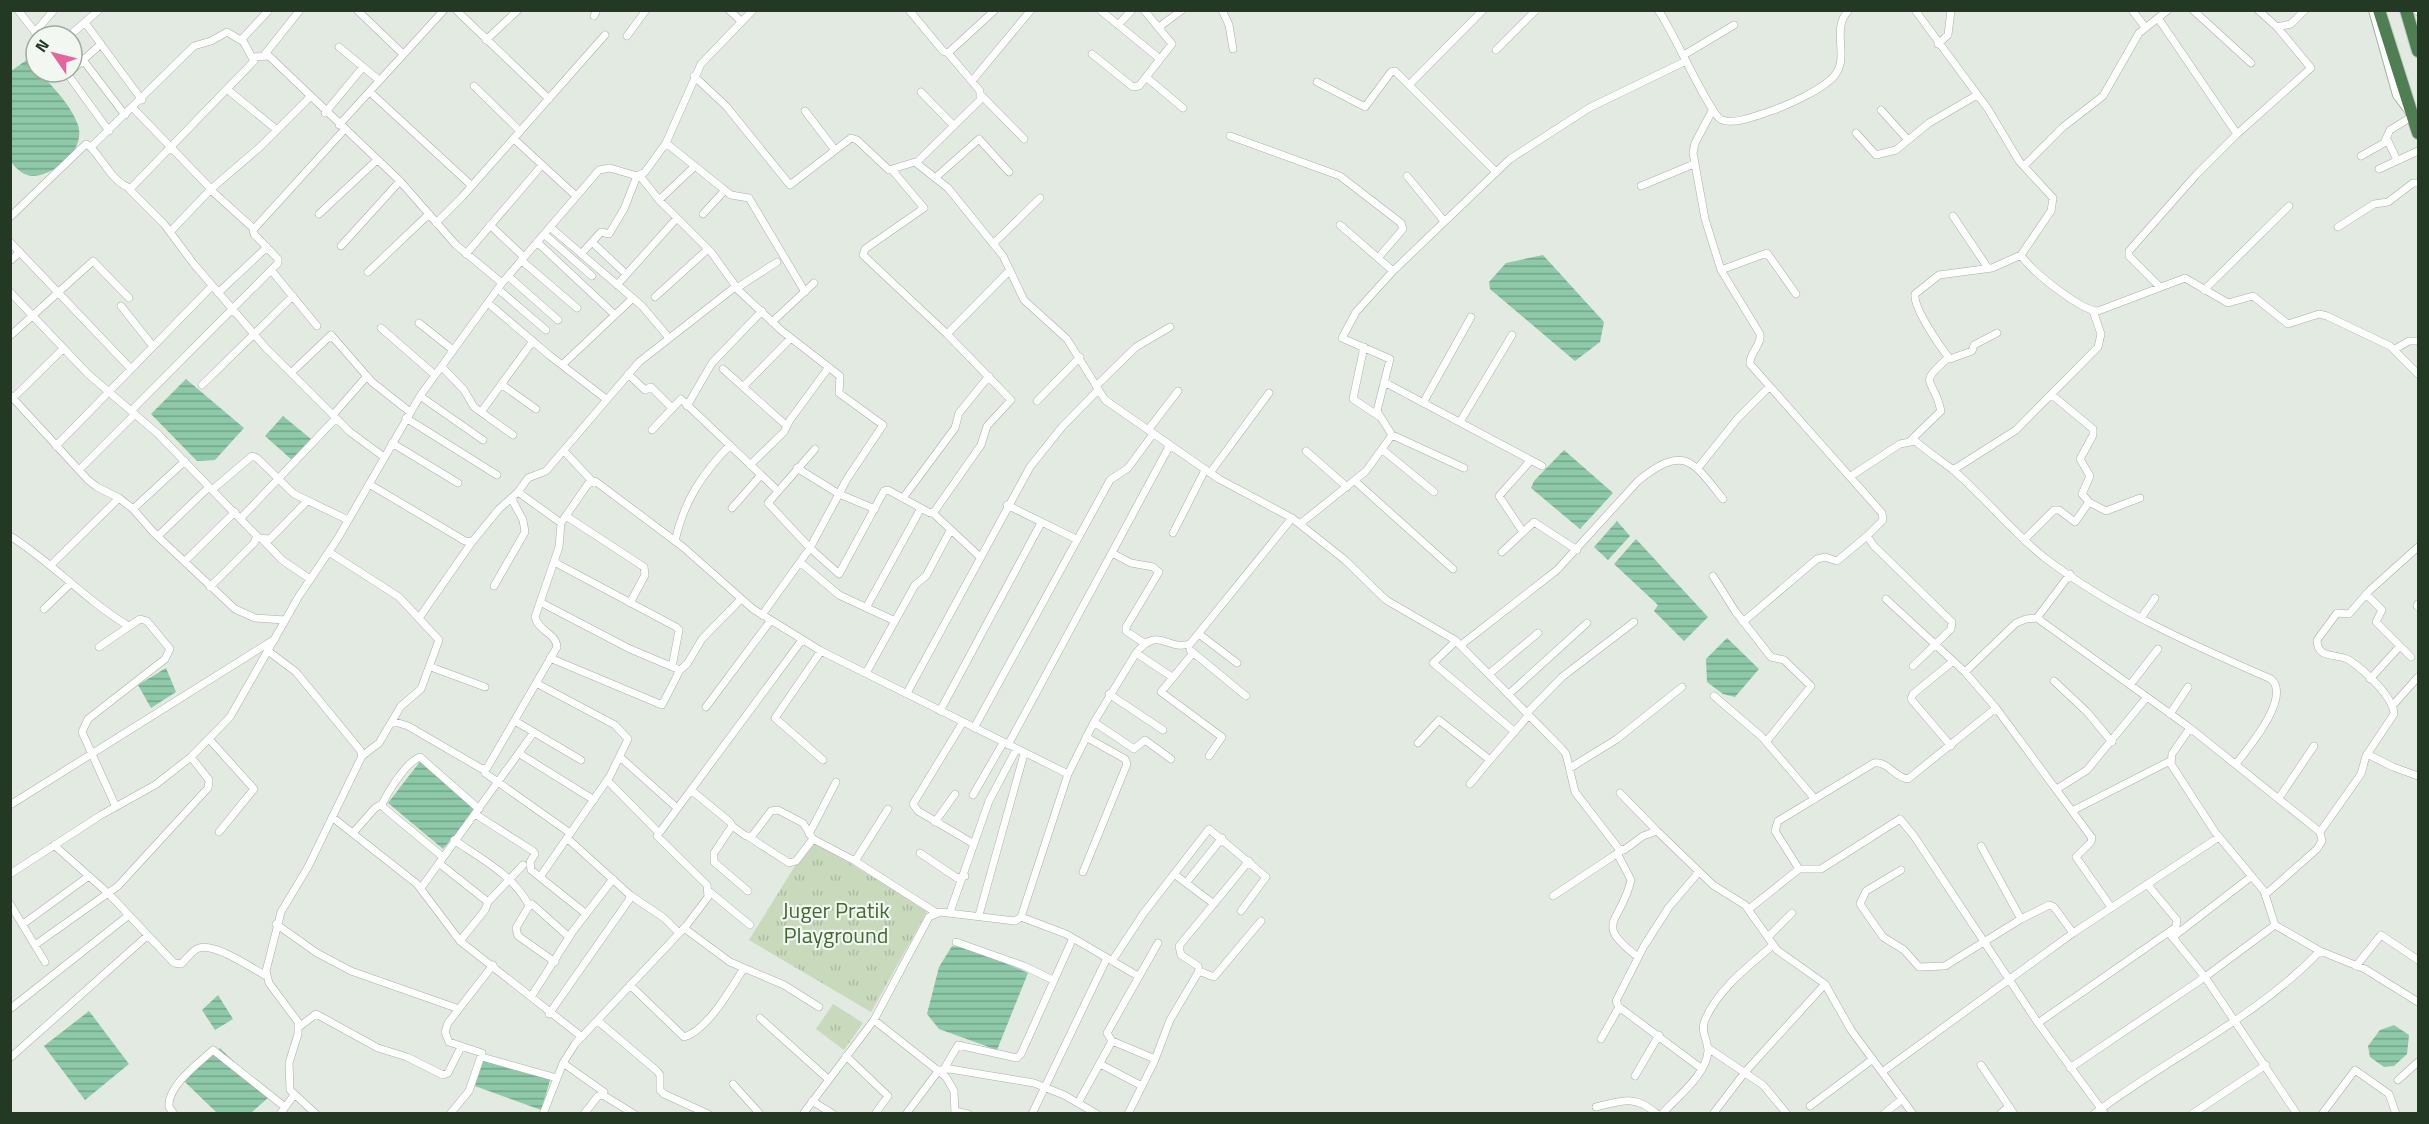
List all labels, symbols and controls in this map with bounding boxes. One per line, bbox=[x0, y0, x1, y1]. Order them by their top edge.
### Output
north arrow bbox=[24, 24, 84, 84]
text: N bbox=[29, 34, 55, 57]
park label: Juger Pratik Playground bbox=[782, 893, 890, 952]

